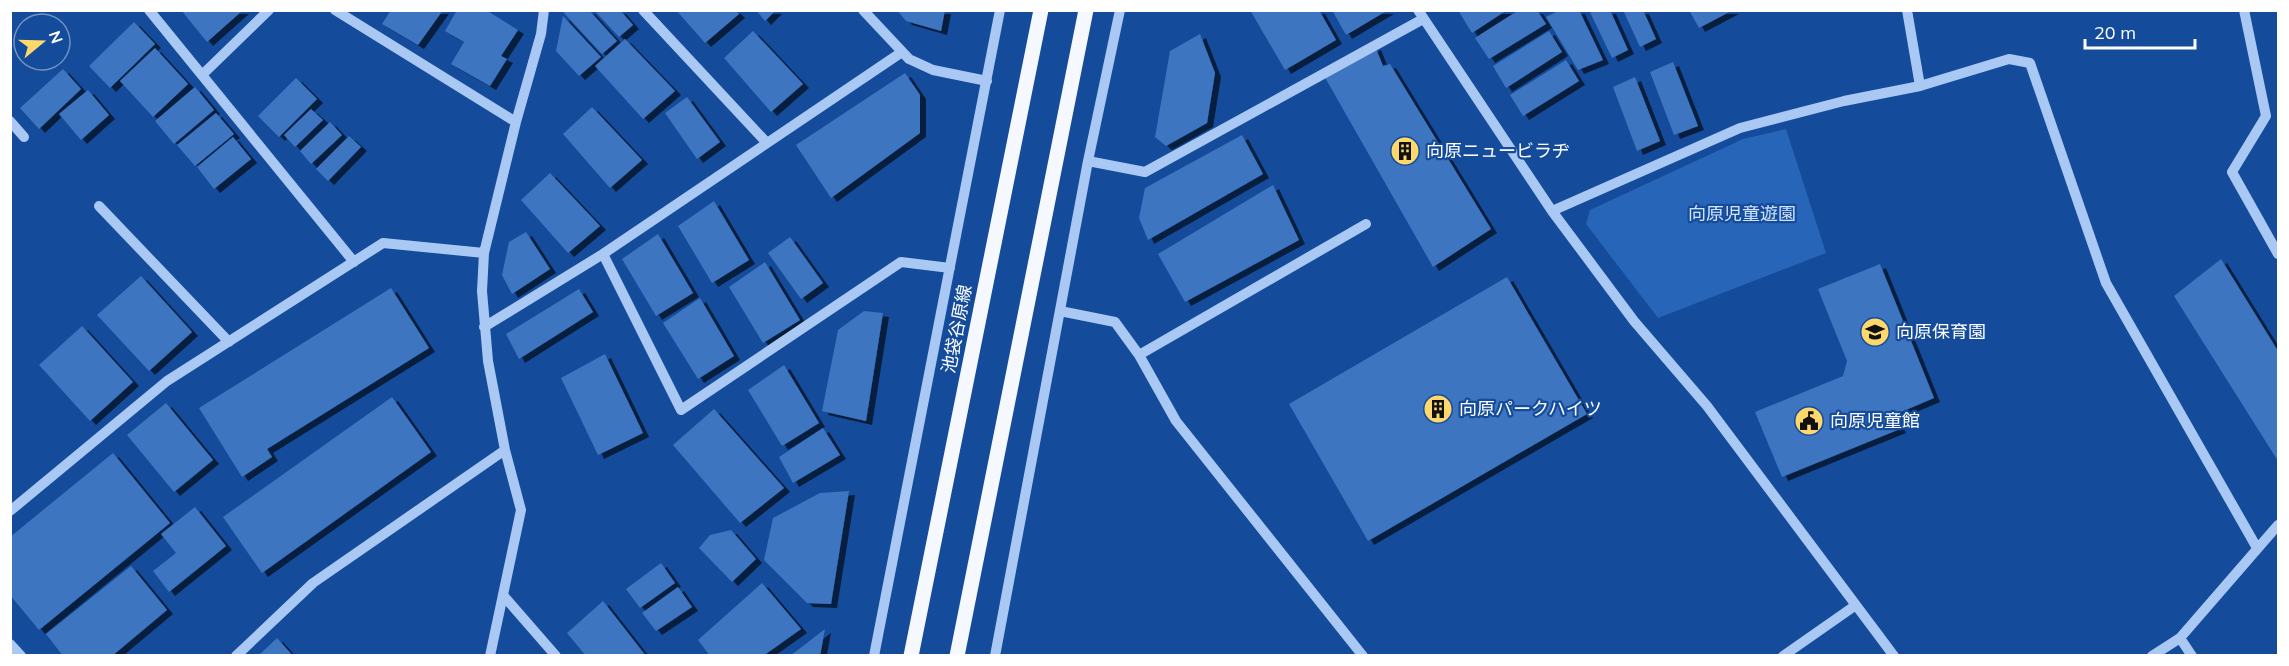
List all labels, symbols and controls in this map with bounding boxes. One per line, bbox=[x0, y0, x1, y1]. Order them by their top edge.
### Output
north arrow bbox=[12, 12, 72, 72]
scale bar bbox=[2085, 12, 2194, 50]
text: 20 m bbox=[2094, 21, 2136, 44]
text: N bbox=[45, 28, 68, 46]
building icon: 向原ニュービラヂ bbox=[1389, 135, 1421, 167]
place label: 向原ニュービラヂ bbox=[1426, 139, 1570, 162]
park label: 向原児童遊園 bbox=[1688, 202, 1796, 225]
street label: 池袋谷原線 bbox=[937, 283, 976, 375]
school or university icon: 向原保育園 bbox=[1859, 316, 1891, 348]
place label: 向原保育園 bbox=[1896, 320, 1986, 343]
building icon: 向原パークハイツ bbox=[1422, 393, 1454, 425]
place label: 向原パークハイツ bbox=[1459, 397, 1602, 420]
public building icon: 向原児童館 bbox=[1793, 405, 1825, 437]
place label: 向原児童館 bbox=[1830, 409, 1920, 432]

